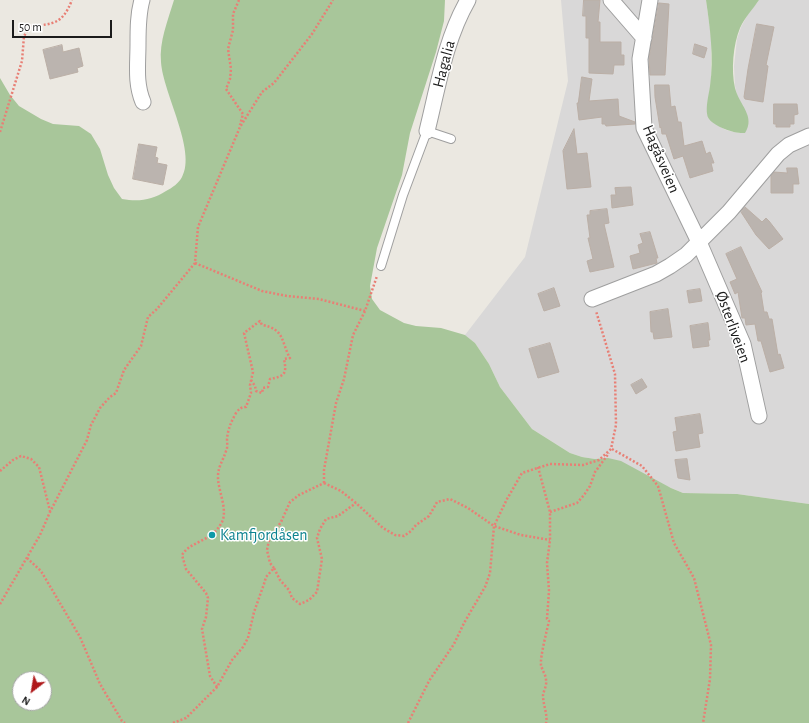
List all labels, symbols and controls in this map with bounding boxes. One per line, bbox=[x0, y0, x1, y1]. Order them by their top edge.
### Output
scale bar bbox=[14, 12, 114, 38]
text: 50 m bbox=[19, 21, 42, 33]
street label: Hagalia bbox=[428, 38, 460, 90]
street label: Hagåsveien bbox=[638, 122, 684, 196]
street label: Østerliveien bbox=[711, 289, 755, 365]
place label: Kamfjordåsen bbox=[220, 525, 308, 545]
marker: Kamfjordåsen bbox=[207, 530, 217, 540]
north arrow bbox=[12, 671, 52, 711]
text: N bbox=[20, 694, 32, 708]

